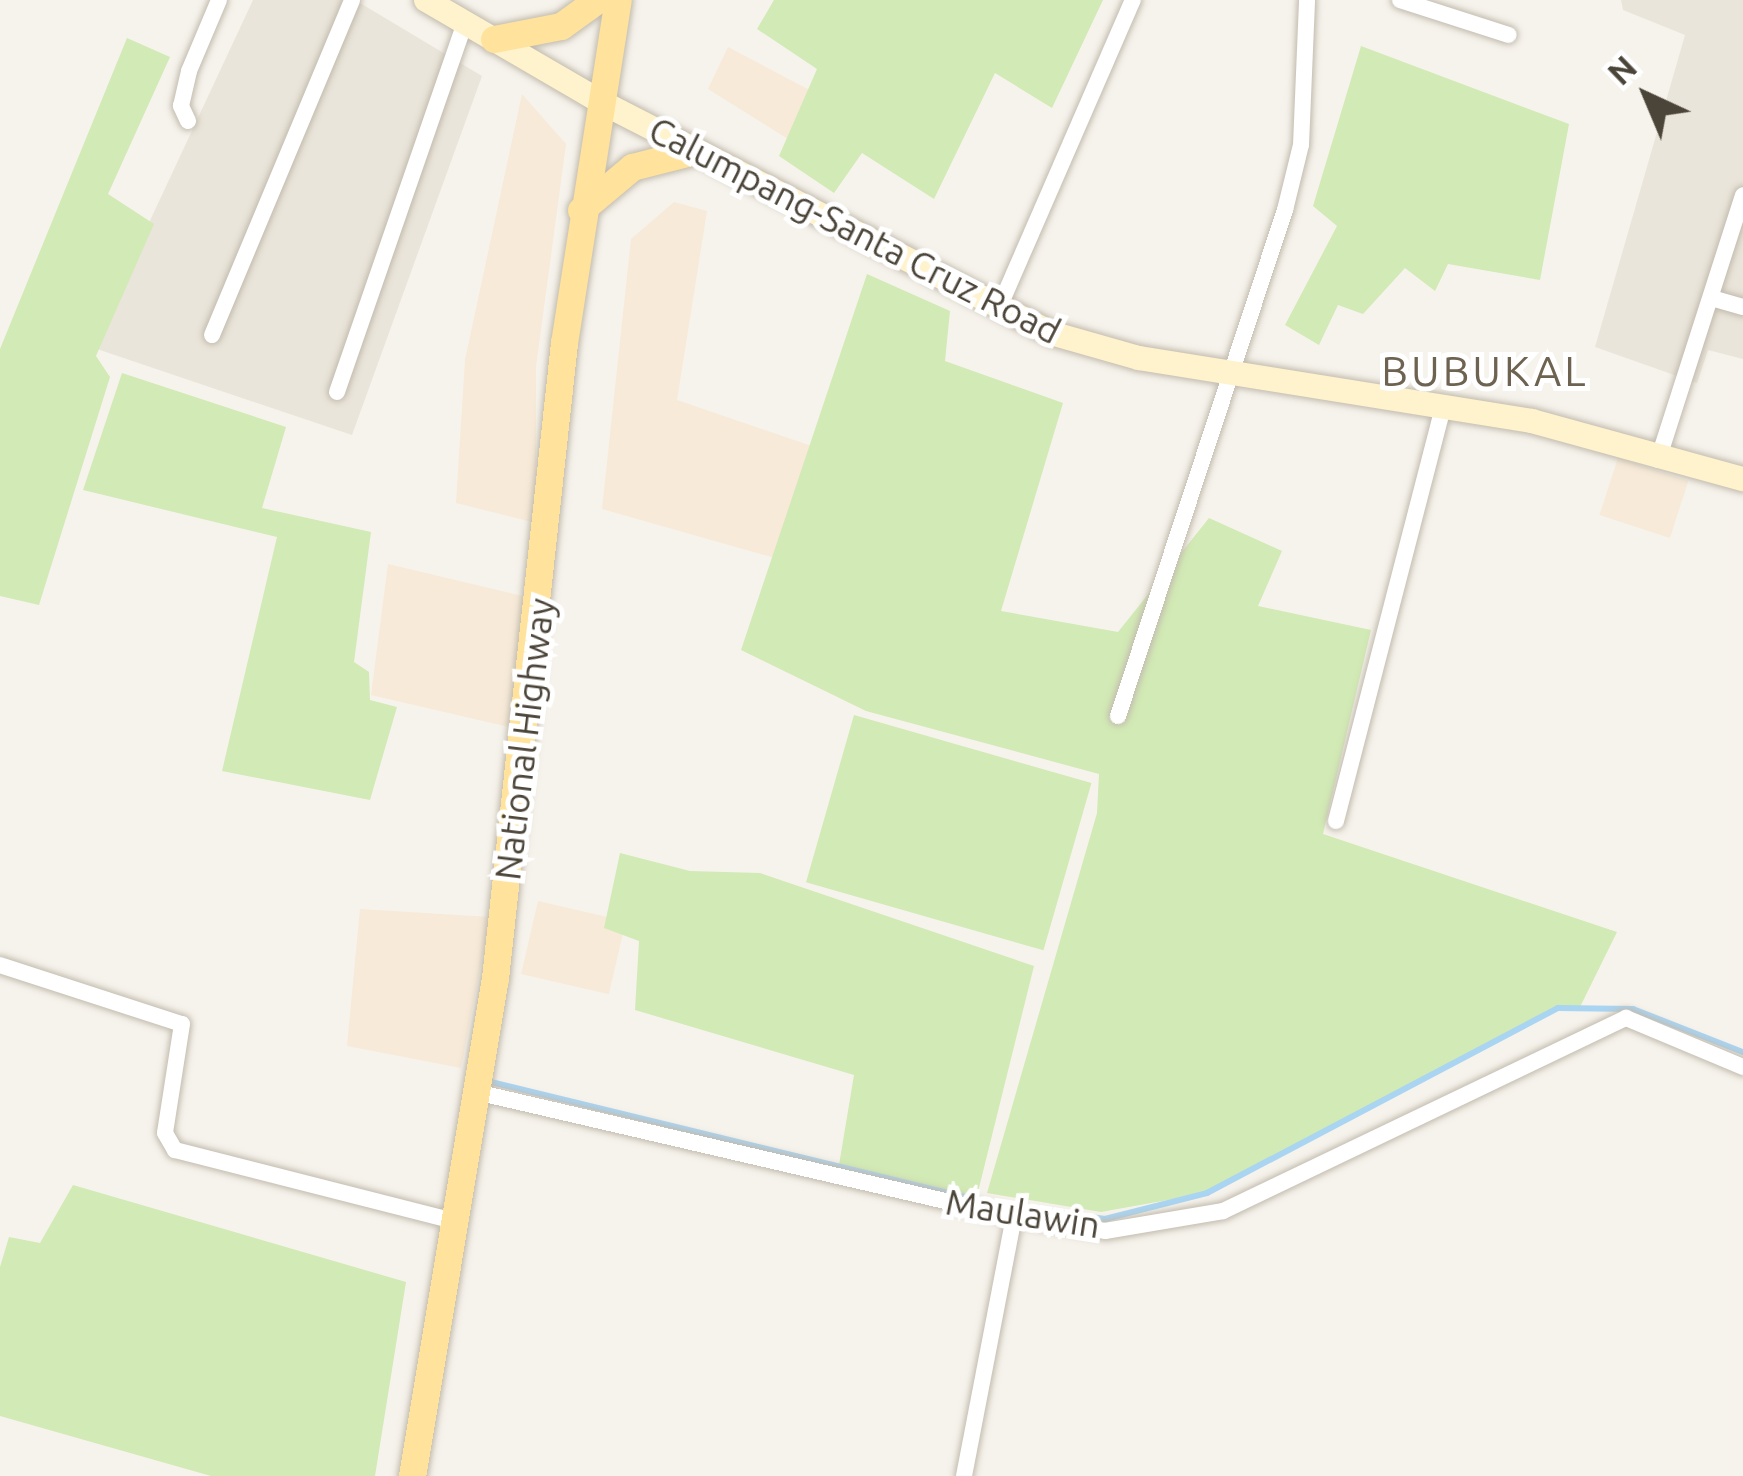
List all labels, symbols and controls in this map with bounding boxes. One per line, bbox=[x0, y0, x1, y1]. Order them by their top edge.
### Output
north arrow bbox=[1587, 36, 1707, 156]
text: N bbox=[1600, 48, 1643, 92]
street label: Calumpang-Santa Cruz Road bbox=[642, 107, 1068, 353]
district label: BUBUKAL bbox=[1381, 346, 1589, 396]
street label: National Highway bbox=[485, 596, 563, 882]
street label: Maulawin bbox=[943, 1179, 1103, 1247]

